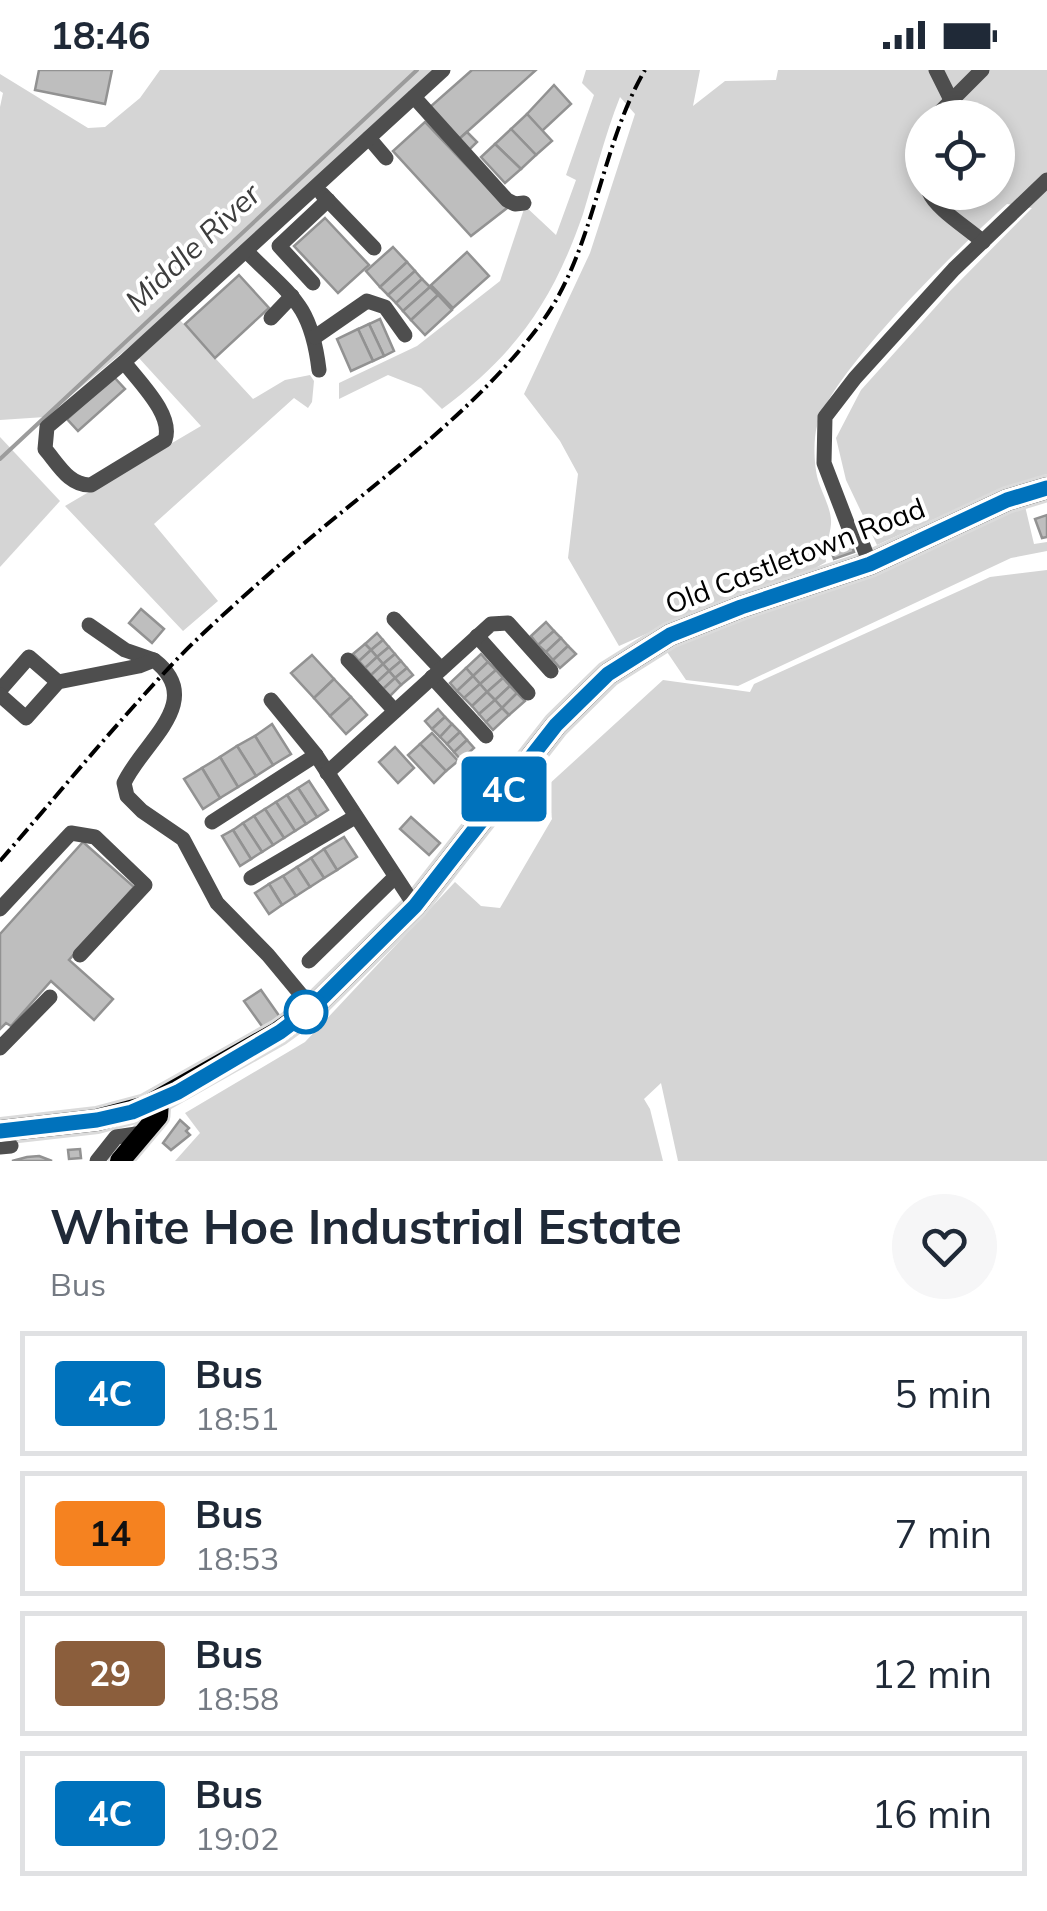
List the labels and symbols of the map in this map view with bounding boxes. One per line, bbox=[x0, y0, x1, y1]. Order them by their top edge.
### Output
water label: Middle River bbox=[117, 174, 269, 319]
street label: Old Castletown Road bbox=[660, 490, 930, 621]
line badge: 4C bbox=[459, 756, 549, 822]
unlabelled marker bbox=[285, 991, 327, 1033]

